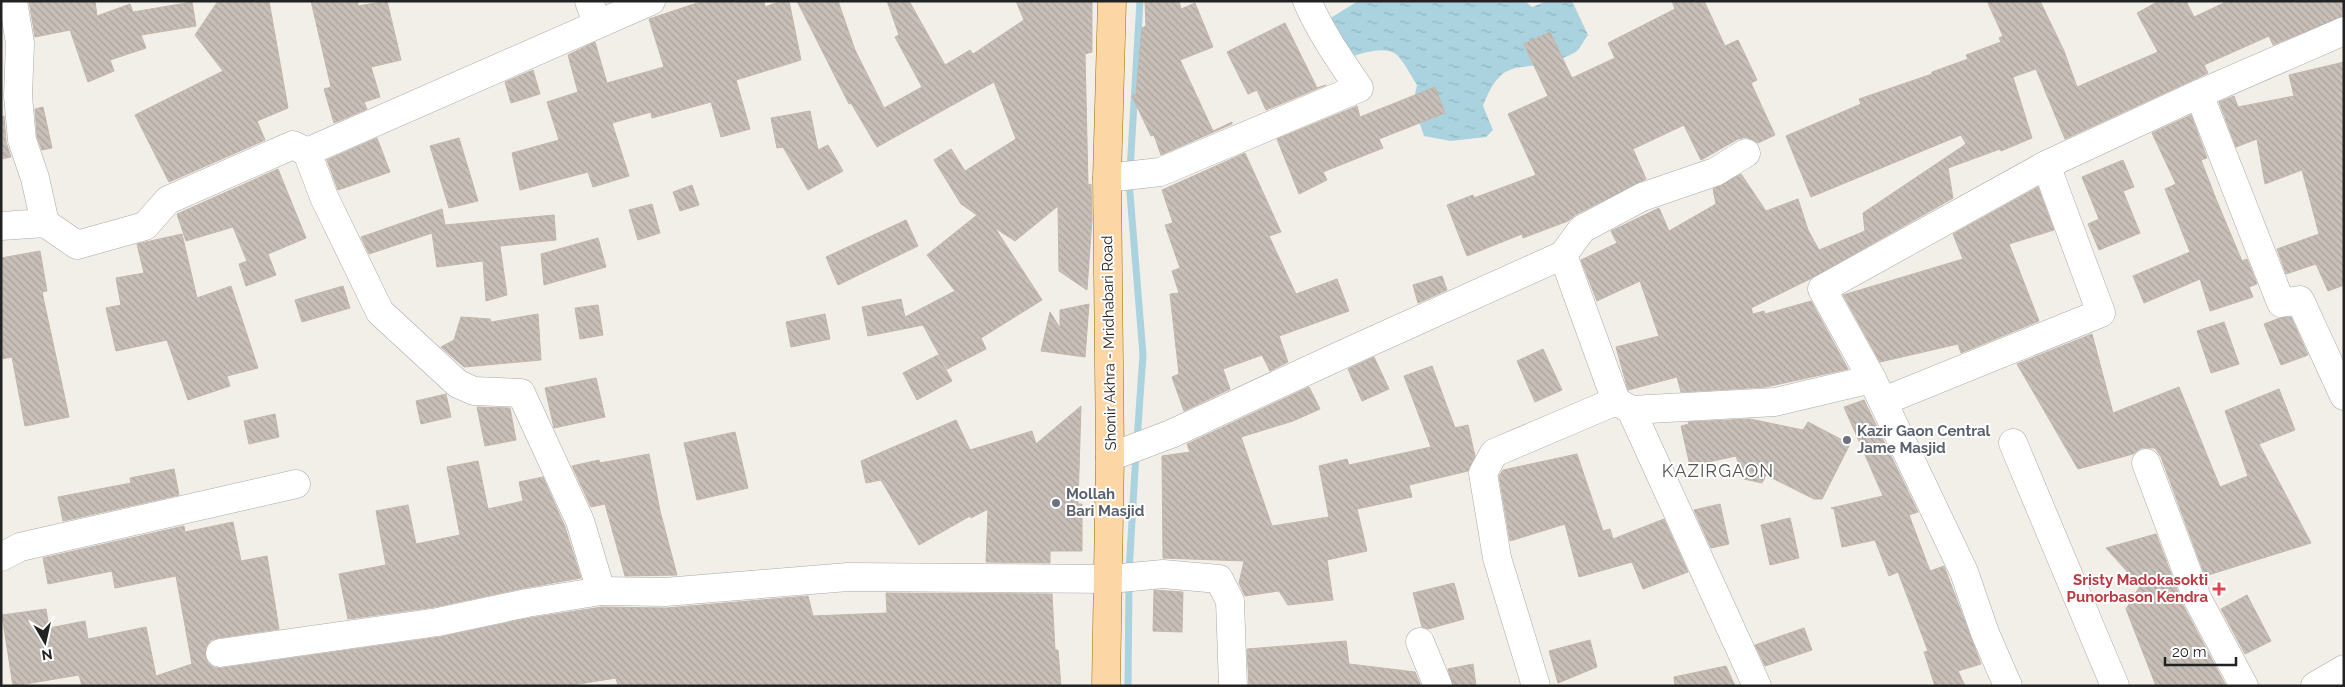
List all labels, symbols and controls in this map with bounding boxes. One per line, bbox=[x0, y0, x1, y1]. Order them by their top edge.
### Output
street label: Shonir Akhra - Mridhabari Road bbox=[1098, 235, 1120, 451]
place label: Kazir Gaon Central Jame Masjid bbox=[1857, 422, 1991, 457]
marker: Kazir Gaon Central Jame Masjid bbox=[1841, 434, 1853, 446]
district label: KAZIRGAON bbox=[1662, 460, 1774, 481]
place label: Mollah Bari Masjid bbox=[1066, 485, 1145, 520]
marker: Mollah Bari Masjid bbox=[1050, 497, 1062, 509]
place label: Sristy Madokasokti Punorbason Kendra bbox=[2067, 571, 2208, 606]
marker: Sristy Madokasokti Punorbason Kendra bbox=[2212, 582, 2226, 596]
north arrow bbox=[20, 617, 70, 667]
scale bar bbox=[2165, 634, 2236, 666]
text: 20 m bbox=[2172, 643, 2207, 661]
text: N bbox=[41, 646, 54, 664]

